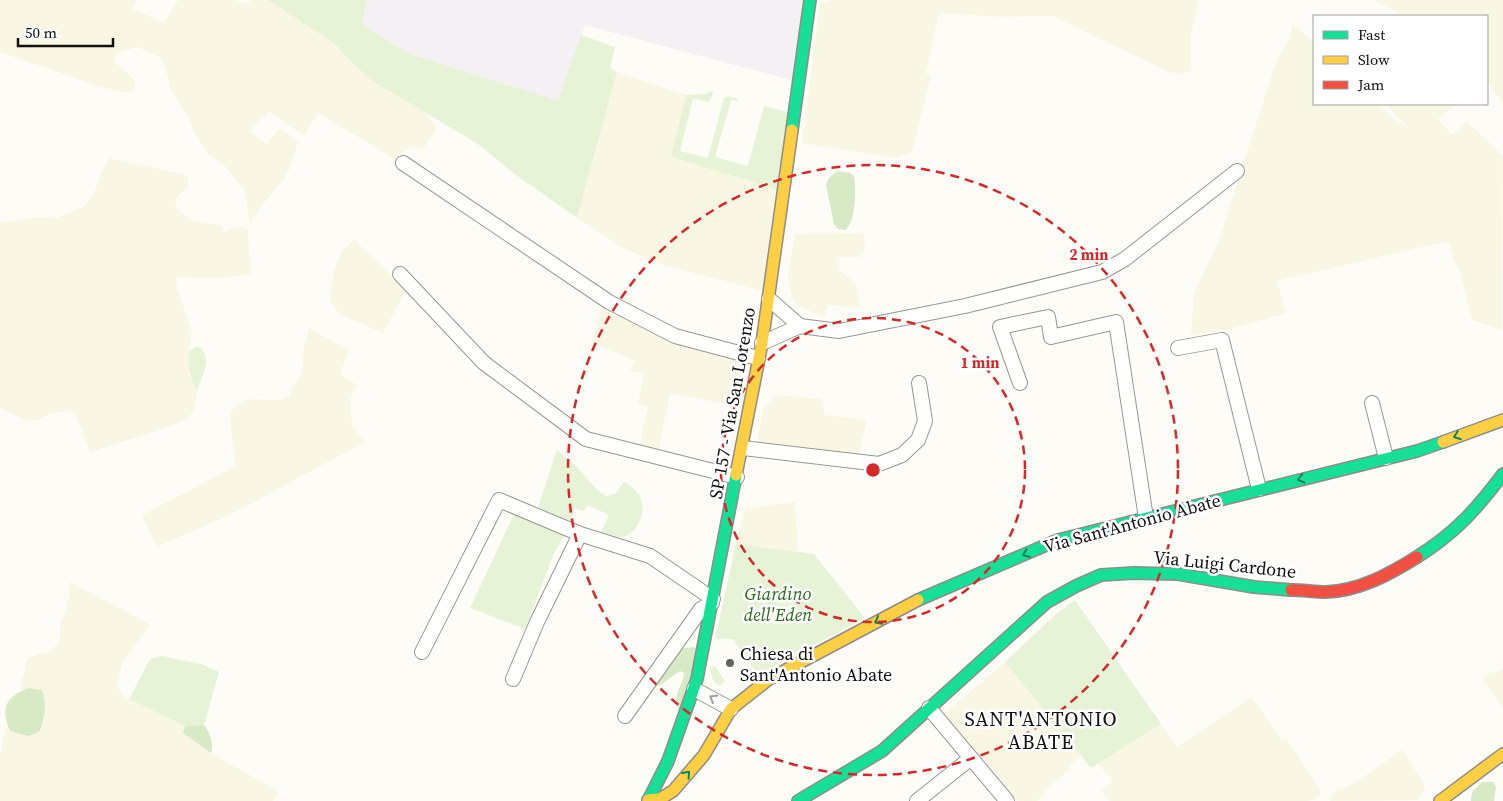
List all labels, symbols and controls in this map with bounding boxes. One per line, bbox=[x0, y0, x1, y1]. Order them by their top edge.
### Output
scale bar bbox=[18, 15, 112, 47]
legend bbox=[1313, 15, 1488, 105]
text: 50 m bbox=[25, 22, 57, 43]
text: Fast bbox=[1358, 24, 1385, 45]
text: Slow bbox=[1358, 49, 1390, 70]
text: Jam bbox=[1357, 74, 1385, 95]
text: 2 min bbox=[1070, 244, 1108, 265]
street label: SP 157 - Via San Lorenzo bbox=[703, 305, 761, 501]
text: 1 min bbox=[961, 352, 999, 373]
one-way arrow bbox=[1453, 430, 1462, 440]
centre of rings bbox=[864, 461, 882, 479]
one-way arrow bbox=[1296, 473, 1305, 484]
street label: Via Sant'Antonio Abate bbox=[1041, 487, 1223, 559]
street label: Via Luigi Cardone bbox=[1152, 544, 1298, 584]
one-way arrow bbox=[1022, 547, 1031, 558]
park label: Giardino dell'Eden bbox=[744, 581, 812, 627]
one-way arrow bbox=[874, 614, 883, 624]
place label: Chiesa di Sant'Antonio Abate bbox=[740, 641, 892, 687]
marker: Chiesa di Sant'Antonio Abate bbox=[724, 657, 736, 669]
one-way arrow bbox=[709, 695, 718, 705]
district label: SANT'ANTONIO ABATE bbox=[964, 705, 1118, 756]
one-way arrow bbox=[681, 771, 690, 780]

